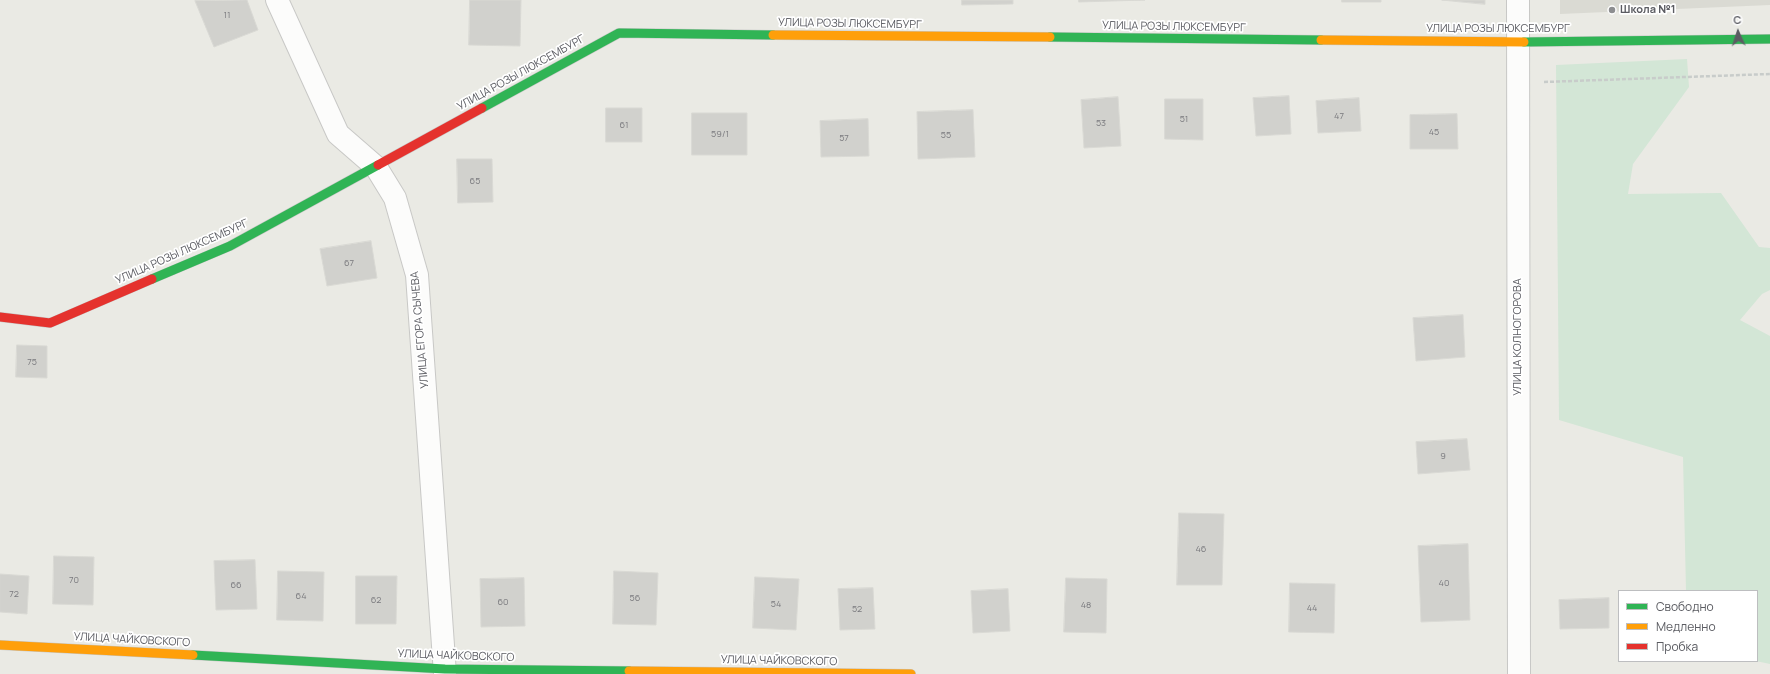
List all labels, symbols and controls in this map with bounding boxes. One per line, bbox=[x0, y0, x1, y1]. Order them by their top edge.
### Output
place label: Школа №1 bbox=[1620, 3, 1675, 17]
marker: Школа №1 bbox=[1607, 5, 1617, 15]
house number: 11 bbox=[223, 10, 231, 20]
north arrow bbox=[1718, 12, 1758, 52]
text: С bbox=[1733, 12, 1742, 27]
street label: УЛИЦА РОЗЫ ЛЮКСЕМБУРГ bbox=[778, 16, 922, 32]
street label: УЛИЦА РОЗЫ ЛЮКСЕМБУРГ bbox=[1102, 19, 1246, 35]
street label: УЛИЦА РОЗЫ ЛЮКСЕМБУРГ bbox=[1426, 22, 1570, 36]
street label: УЛИЦА РОЗЫ ЛЮКСЕМБУРГ bbox=[455, 32, 587, 114]
house number: 47 bbox=[1334, 111, 1344, 121]
house number: 51 bbox=[1180, 114, 1188, 124]
house number: 53 bbox=[1096, 118, 1106, 128]
house number: 61 bbox=[620, 120, 628, 130]
house number: 45 bbox=[1429, 127, 1439, 137]
house number: 59/1 bbox=[711, 129, 729, 139]
house number: 55 bbox=[941, 130, 951, 140]
house number: 57 bbox=[839, 133, 849, 143]
house number: 65 bbox=[470, 176, 480, 186]
street label: УЛИЦА РОЗЫ ЛЮКСЕМБУРГ bbox=[114, 217, 250, 287]
house number: 67 bbox=[344, 258, 354, 268]
street label: УЛИЦА ЕГОРА СЫЧЕВА bbox=[408, 271, 432, 389]
street label: УЛИЦА КОЛНОГОРОВА bbox=[1511, 278, 1525, 396]
house number: 75 bbox=[27, 357, 37, 367]
house number: 9 bbox=[1440, 451, 1446, 461]
house number: 46 bbox=[1196, 544, 1206, 554]
house number: 70 bbox=[69, 575, 79, 585]
house number: 40 bbox=[1439, 578, 1449, 588]
house number: 66 bbox=[230, 580, 242, 590]
house number: 72 bbox=[9, 589, 19, 599]
legend bbox=[1618, 590, 1758, 662]
house number: 64 bbox=[296, 591, 306, 601]
house number: 56 bbox=[630, 593, 640, 603]
house number: 62 bbox=[371, 595, 381, 605]
house number: 60 bbox=[497, 597, 509, 607]
text: Свободно bbox=[1656, 598, 1714, 615]
house number: 54 bbox=[771, 599, 781, 609]
house number: 48 bbox=[1081, 600, 1091, 610]
house number: 44 bbox=[1307, 603, 1317, 613]
house number: 52 bbox=[852, 604, 862, 614]
text: Медленно bbox=[1656, 618, 1716, 635]
street label: УЛИЦА ЧАЙКОВСКОГО bbox=[73, 630, 191, 650]
text: Пробка bbox=[1656, 638, 1698, 655]
street label: УЛИЦА ЧАЙКОВСКОГО bbox=[398, 647, 514, 665]
street label: УЛИЦА ЧАЙКОВСКОГО bbox=[721, 653, 837, 669]

